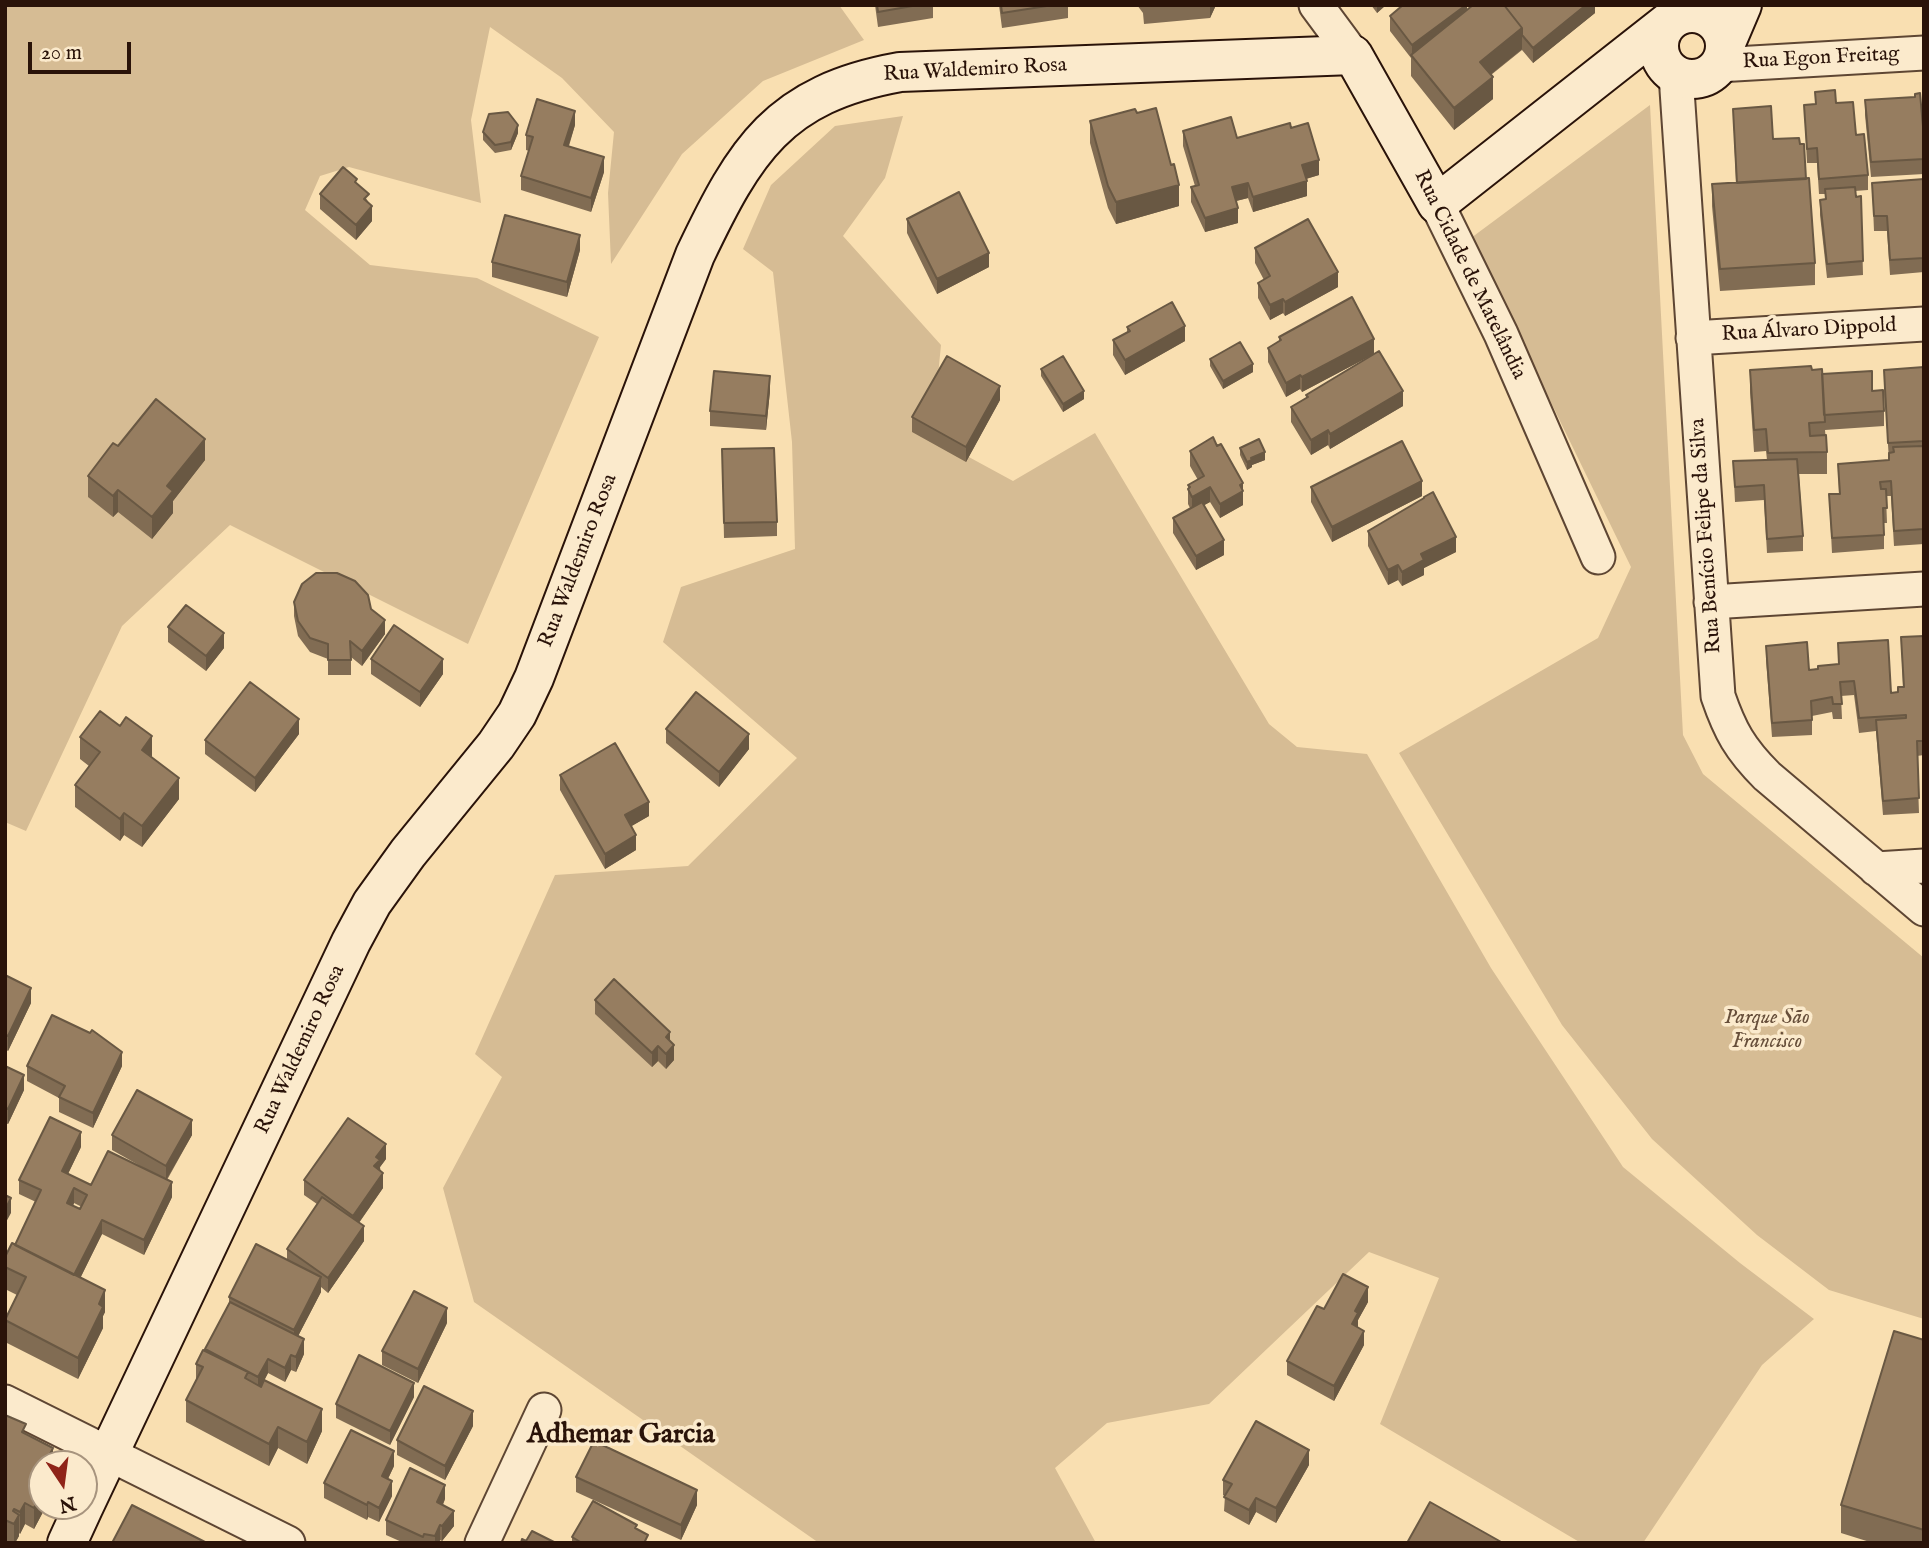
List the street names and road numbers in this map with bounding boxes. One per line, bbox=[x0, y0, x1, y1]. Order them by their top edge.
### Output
street label: Rua Egon Freitag bbox=[1742, 42, 1900, 76]
street label: Rua Waldemiro Rosa bbox=[883, 54, 1067, 88]
street label: Rua Cidade de Matelândia bbox=[1407, 166, 1531, 384]
street label: Rua Álvaro Dippold bbox=[1721, 314, 1897, 348]
street label: Rua Benício Felipe da Silva bbox=[1686, 417, 1728, 655]
street label: Rua Waldemiro Rosa bbox=[534, 471, 624, 651]
street label: Rua Waldemiro Rosa bbox=[251, 961, 351, 1139]

